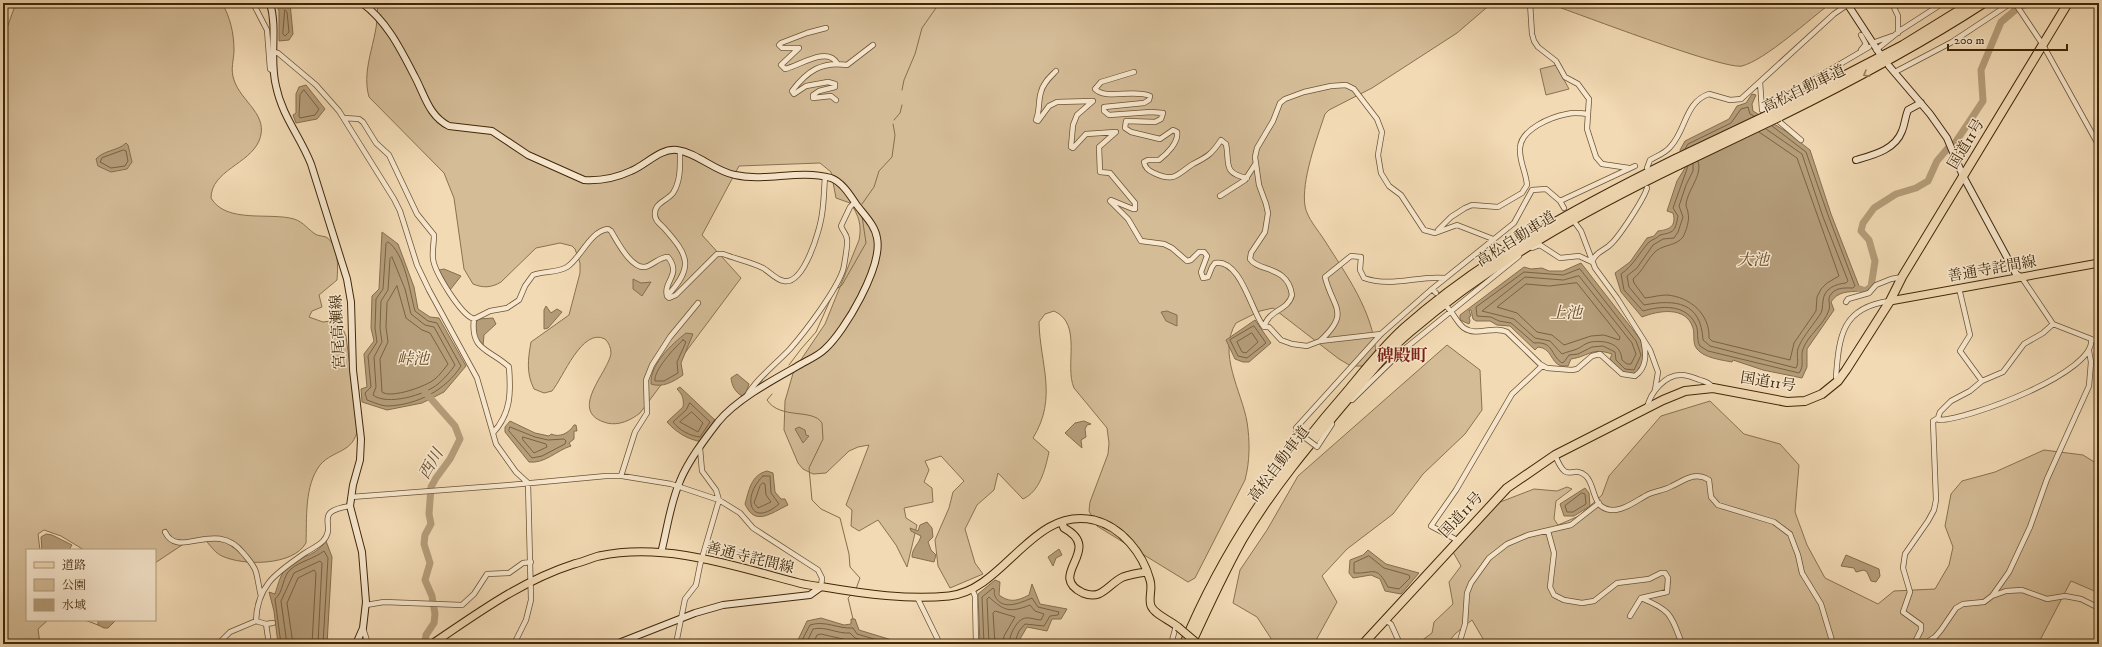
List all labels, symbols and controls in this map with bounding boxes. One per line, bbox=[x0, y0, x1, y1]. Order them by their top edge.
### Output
scale bar bbox=[1948, 26, 2067, 52]
text: 200 m bbox=[1954, 33, 1984, 48]
street label: 高松自動車道 bbox=[1759, 61, 1849, 117]
one-way arrow bbox=[1863, 69, 1870, 76]
street label: 国道11号 bbox=[1943, 115, 1989, 173]
street label: 高松自動車道 bbox=[1473, 207, 1559, 271]
water label: 大池 bbox=[1737, 250, 1771, 270]
street label: 善通寺詫間線 bbox=[1946, 252, 2038, 286]
street label: 宮尾高瀬線 bbox=[327, 294, 349, 370]
water label: 上池 bbox=[1550, 303, 1584, 323]
district label: 碑殿町 bbox=[1377, 345, 1428, 367]
water label: 峠池 bbox=[397, 349, 431, 369]
street label: 国道11号 bbox=[1739, 368, 1797, 396]
street label: 高松自動車道 bbox=[1244, 422, 1314, 506]
water label: 西川 bbox=[414, 443, 449, 483]
street label: 国道11号 bbox=[1435, 488, 1487, 542]
street label: 善通寺詫間線 bbox=[704, 538, 796, 578]
legend bbox=[26, 549, 156, 621]
text: 道路 bbox=[62, 558, 86, 573]
text: 公園 bbox=[62, 578, 86, 593]
text: 水域 bbox=[62, 598, 86, 613]

